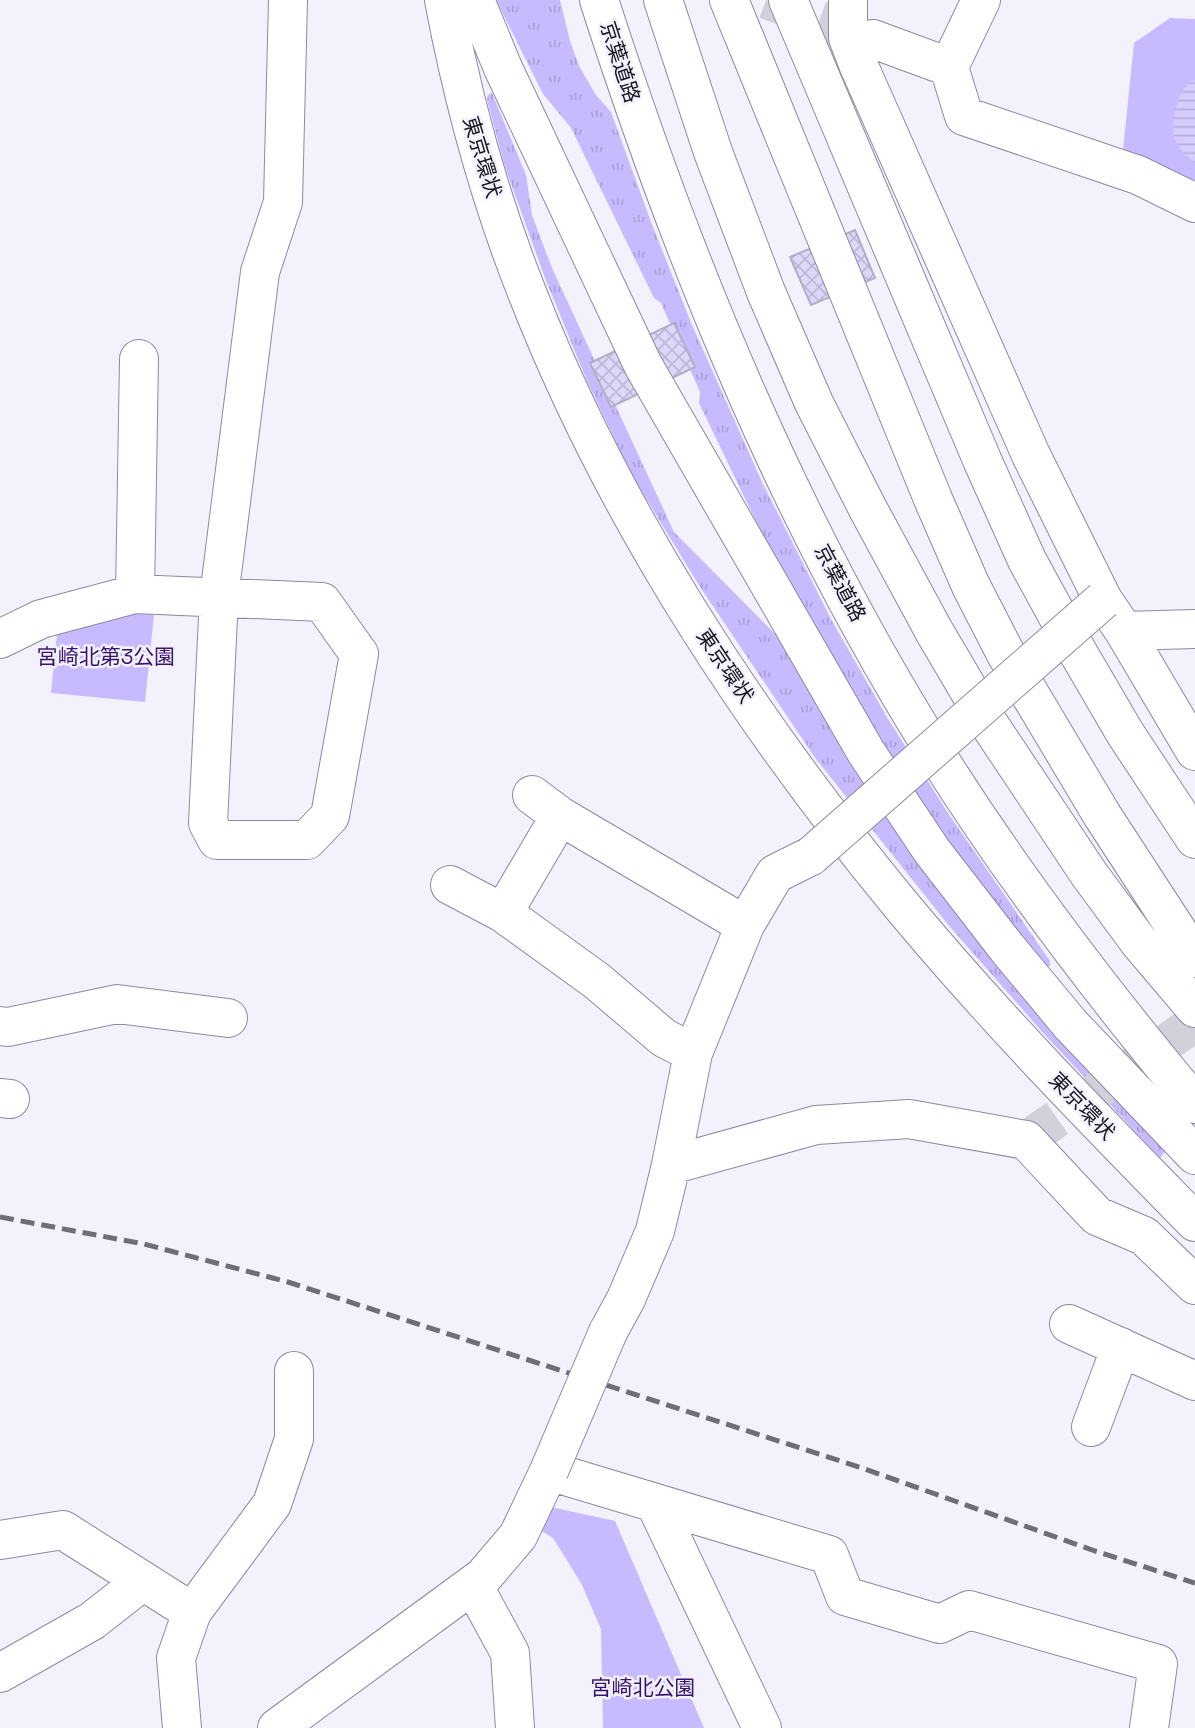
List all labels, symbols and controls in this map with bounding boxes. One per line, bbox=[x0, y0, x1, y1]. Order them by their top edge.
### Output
street label: 京葉道路 bbox=[595, 18, 646, 106]
street label: 東京環状 bbox=[457, 113, 508, 201]
street label: 京葉道路 bbox=[809, 539, 872, 626]
street label: 東京環状 bbox=[691, 623, 760, 708]
park label: 宮崎北第3公園 bbox=[37, 643, 175, 670]
street label: 東京環状 bbox=[1043, 1066, 1121, 1145]
park label: 宮崎北公園 bbox=[591, 1674, 696, 1701]

